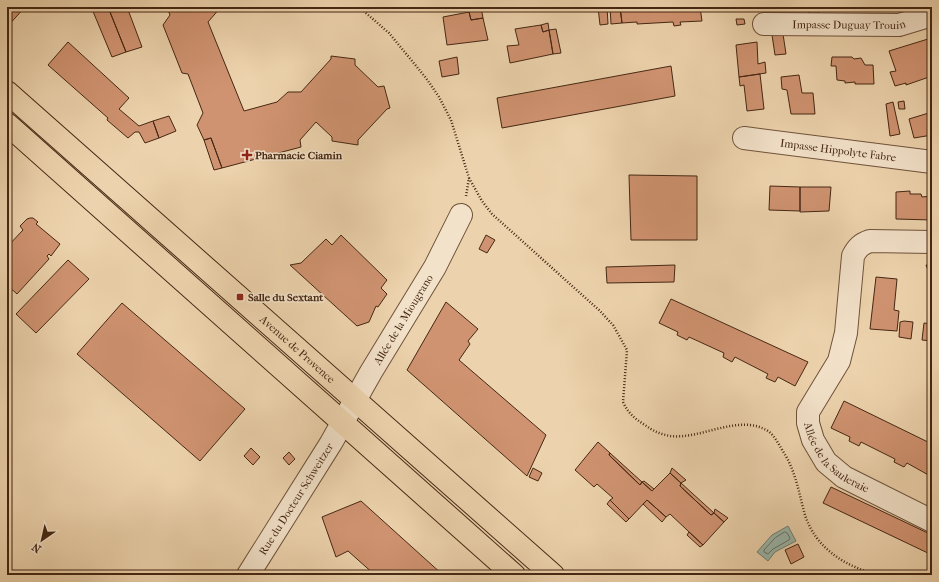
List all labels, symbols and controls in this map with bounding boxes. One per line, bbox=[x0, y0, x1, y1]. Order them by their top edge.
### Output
street label: Impasse Duguay Trouin bbox=[792, 17, 908, 32]
street label: Impasse Hippolyte Fabre bbox=[779, 136, 898, 164]
place label: Pharmacie Ciamin bbox=[255, 149, 343, 162]
marker: Pharmacie Ciamin bbox=[242, 150, 252, 160]
street label: Allée de la Miougrano bbox=[370, 272, 436, 368]
place label: Salle du Sextant bbox=[248, 291, 324, 304]
marker: Salle du Sextant bbox=[235, 292, 245, 302]
street label: Avenue de Provence bbox=[257, 312, 338, 386]
street label: Allée de la Sauleraie bbox=[801, 420, 872, 495]
street label: Rue du Docteur Schweitzer bbox=[256, 440, 336, 557]
north arrow bbox=[22, 520, 62, 560]
text: N bbox=[29, 540, 44, 556]

